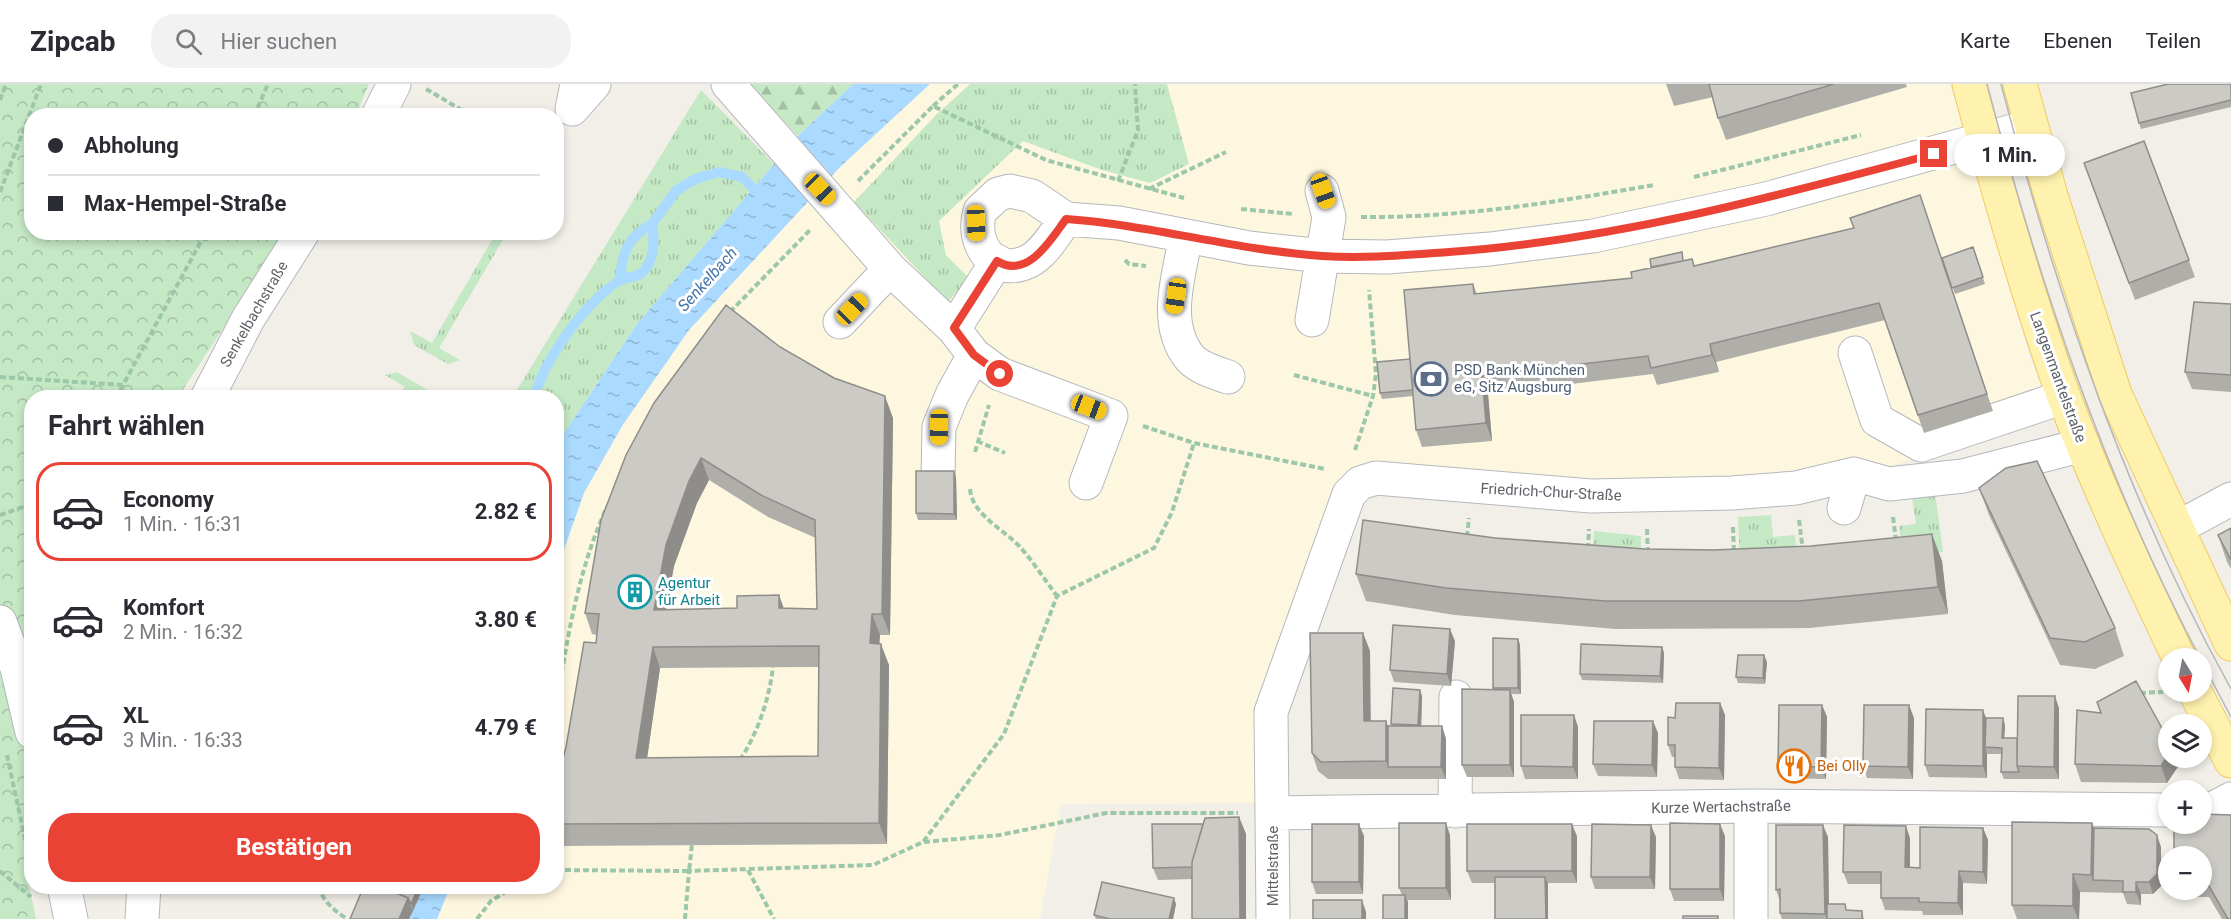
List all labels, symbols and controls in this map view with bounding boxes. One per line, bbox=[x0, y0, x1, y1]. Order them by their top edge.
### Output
search box bbox=[151, 14, 571, 68]
text: Zipcab bbox=[30, 25, 115, 58]
icon: search bbox=[172, 25, 205, 58]
text: Hier suchen bbox=[220, 29, 337, 54]
text: Karte bbox=[1960, 29, 2010, 53]
text: Ebenen bbox=[2043, 29, 2112, 53]
text: Teilen bbox=[2145, 29, 2201, 53]
text: Abholung bbox=[84, 133, 179, 158]
callout: 1 Min. bbox=[1955, 133, 2066, 175]
route end bbox=[1920, 140, 1947, 167]
text: 1 Min. bbox=[1981, 143, 2038, 167]
car bbox=[801, 170, 839, 208]
car bbox=[1308, 171, 1338, 211]
text: Max-Hempel-Straße bbox=[84, 191, 286, 216]
car bbox=[966, 205, 986, 241]
water label: Senkelbach bbox=[674, 243, 741, 315]
street label: Senkelbachstraße bbox=[216, 258, 292, 370]
car bbox=[1165, 277, 1187, 315]
car bbox=[833, 290, 871, 328]
street label: Langenmantelstraße bbox=[2026, 309, 2090, 445]
route start bbox=[986, 360, 1013, 387]
bank icon: PSD Bank München eG, Sitz Augsburg bbox=[1413, 361, 1449, 397]
place label: PSD Bank München eG, Sitz Augsburg bbox=[1454, 361, 1585, 396]
car bbox=[1069, 392, 1109, 422]
car bbox=[930, 409, 948, 445]
text: Fahrt wählen bbox=[48, 410, 205, 442]
street label: Friedrich-Chur-Straße bbox=[1480, 479, 1622, 505]
icon: car bbox=[51, 485, 105, 539]
text: Economy bbox=[123, 487, 214, 512]
text: 2.82 € bbox=[475, 499, 537, 524]
text: 1 Min. · 16:31 bbox=[123, 512, 243, 536]
building icon: Agentur für Arbeit bbox=[617, 574, 653, 610]
place label: Agentur für Arbeit bbox=[658, 574, 720, 609]
icon: car bbox=[51, 593, 105, 647]
text: Komfort bbox=[123, 595, 205, 620]
text: 3.80 € bbox=[475, 607, 537, 632]
text: 2 Min. · 16:32 bbox=[123, 620, 243, 644]
north arrow bbox=[2158, 648, 2212, 702]
map controls bbox=[2158, 648, 2212, 900]
icon: car bbox=[51, 701, 105, 755]
text: XL bbox=[123, 703, 149, 728]
button: layers bbox=[2158, 714, 2212, 768]
text: 4.79 € bbox=[475, 715, 537, 740]
text: 3 Min. · 16:33 bbox=[123, 728, 243, 752]
restaurant icon: Bei Olly bbox=[1776, 748, 1812, 784]
place label: Bei Olly bbox=[1817, 757, 1866, 775]
button: + bbox=[2158, 780, 2212, 834]
street label: Kurze Wertachstraße bbox=[1651, 797, 1791, 817]
button: Bestätigen bbox=[48, 813, 540, 882]
street label: Mittelstraße bbox=[1264, 826, 1282, 906]
button: − bbox=[2158, 846, 2212, 900]

